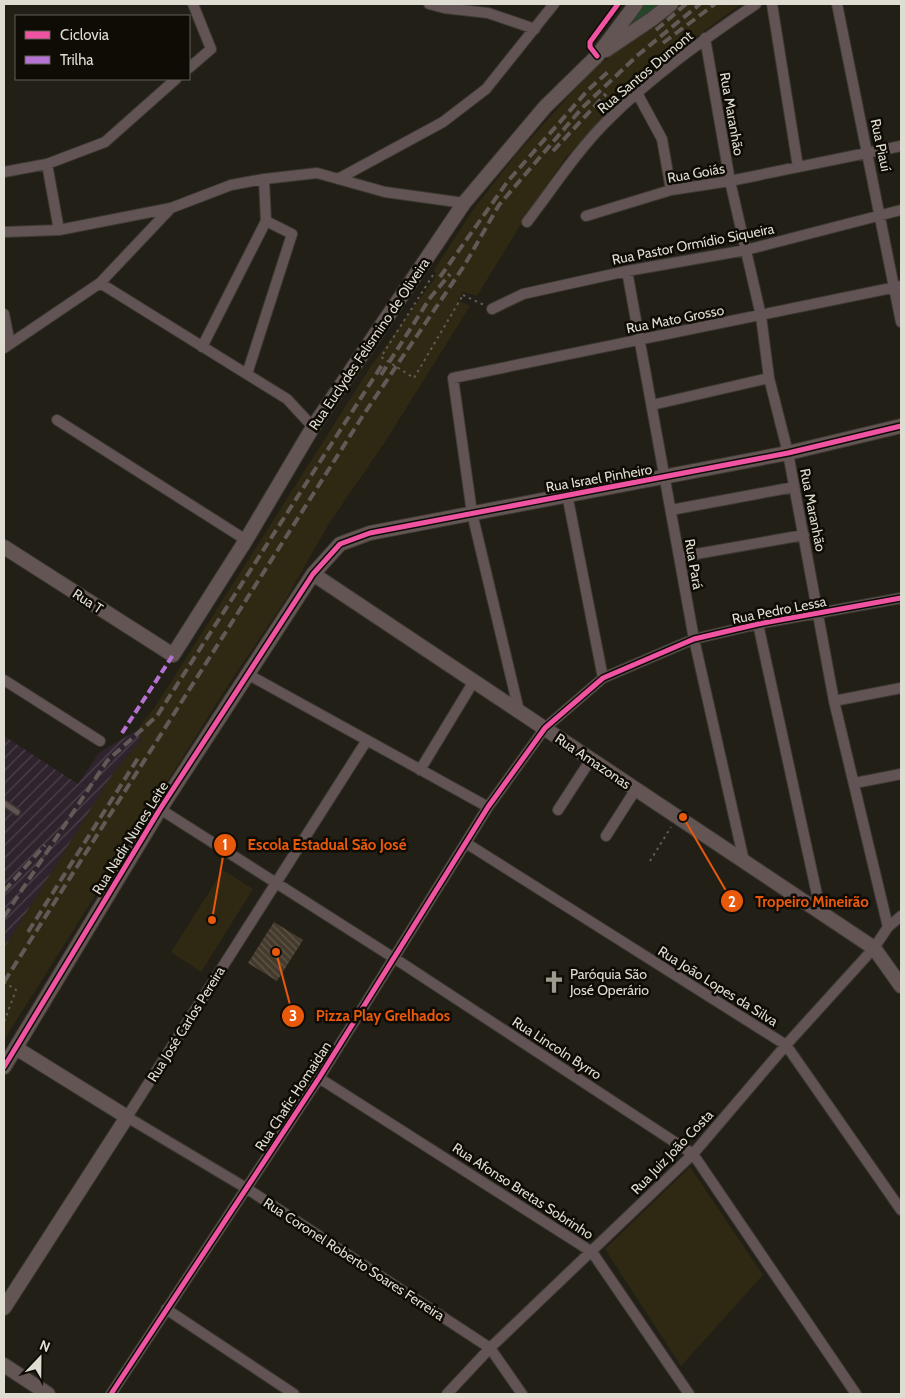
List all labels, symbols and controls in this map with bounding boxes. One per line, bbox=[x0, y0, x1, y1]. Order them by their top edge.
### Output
legend bbox=[15, 15, 190, 80]
text: Ciclovia bbox=[60, 26, 110, 44]
street label: Rua Santos Dumont bbox=[594, 27, 697, 117]
text: Trilha bbox=[60, 51, 94, 69]
street label: Rua Maranhão bbox=[716, 71, 748, 157]
street label: Rua Piauí bbox=[867, 117, 895, 173]
street label: Rua Goiás bbox=[666, 159, 726, 187]
street label: Rua Pastor Ormídio Siqueira bbox=[610, 219, 776, 269]
street label: Rua Euclydes Felismino de Oliveira bbox=[305, 254, 434, 433]
street label: Rua Mato Grosso bbox=[624, 301, 726, 337]
street label: Rua Israel Pinheiro bbox=[544, 460, 654, 496]
street label: Rua Maranhão bbox=[796, 467, 830, 553]
street label: Rua Pará bbox=[681, 537, 707, 591]
street label: Rua T bbox=[69, 584, 107, 618]
street label: Rua Pedro Lessa bbox=[730, 592, 828, 628]
street label: Rua Amazonas bbox=[552, 729, 635, 793]
street label: Rua Nadir Nunes Leite bbox=[88, 778, 172, 898]
callout: Escola Estadual São José bbox=[212, 830, 416, 860]
text: 1 bbox=[222, 836, 228, 854]
text: Escola Estadual São José bbox=[248, 836, 407, 854]
callout: Tropeiro Mineirão bbox=[720, 886, 878, 916]
text: 2 bbox=[728, 893, 736, 911]
text: Tropeiro Mineirão bbox=[755, 893, 869, 911]
street label: Rua João Lopes da Silva bbox=[655, 942, 782, 1030]
street label: Rua José Carlos Pereira bbox=[143, 963, 229, 1085]
place label: Paróquia São José Operário bbox=[569, 965, 649, 999]
church icon: Paróquia São José Operário bbox=[541, 969, 567, 995]
callout: Pizza Play Grelhados bbox=[281, 1001, 460, 1031]
text: 3 bbox=[289, 1007, 297, 1025]
text: Pizza Play Grelhados bbox=[316, 1007, 450, 1025]
street label: Rua Lincoln Byrro bbox=[509, 1012, 605, 1084]
street label: Rua Chafic Homaidan bbox=[251, 1038, 335, 1154]
street label: Rua Juiz João Costa bbox=[627, 1106, 717, 1198]
street label: Rua Afonso Bretas Sobrinho bbox=[449, 1139, 597, 1244]
street label: Rua Coronel Roberto Soares Ferreira bbox=[260, 1194, 448, 1325]
north arrow bbox=[15, 1333, 65, 1383]
text: N bbox=[37, 1336, 53, 1356]

